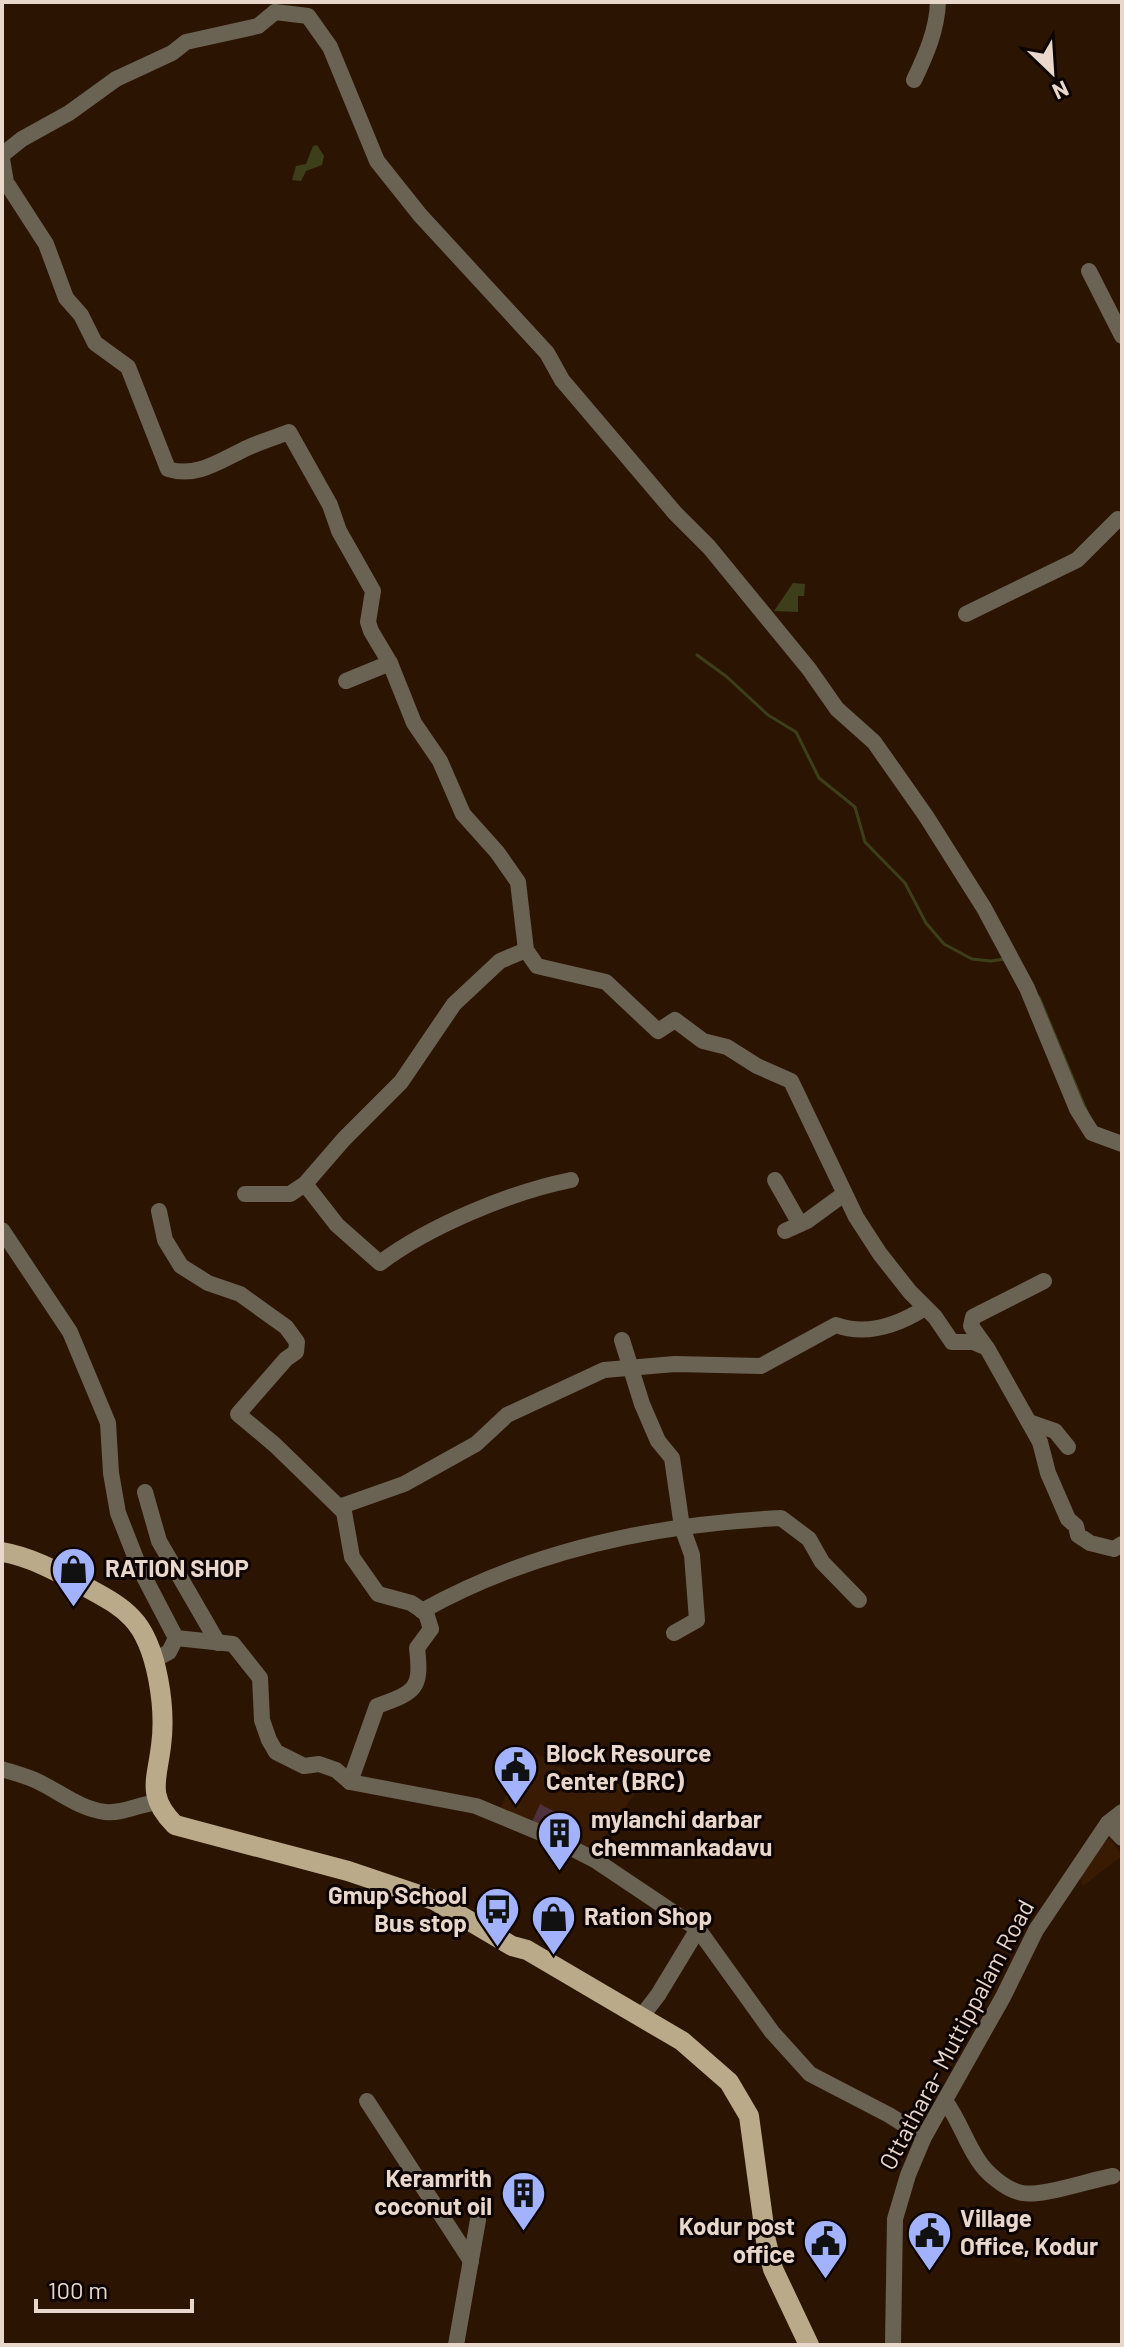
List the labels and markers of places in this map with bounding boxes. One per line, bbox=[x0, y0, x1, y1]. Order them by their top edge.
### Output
shop icon: RATION SHOP bbox=[50, 1545, 98, 1608]
place label: RATION SHOP bbox=[105, 1553, 249, 1582]
place label: Block Resource Center (BRC) bbox=[546, 1738, 711, 1795]
public building icon: Block Resource Center (BRC) bbox=[491, 1744, 539, 1807]
place label: mylanchi darbar chemmankadavu bbox=[591, 1804, 772, 1861]
building icon: mylanchi darbar chemmankadavu bbox=[536, 1810, 584, 1873]
place label: Gmup School Bus stop bbox=[328, 1880, 467, 1937]
bus stop icon: Gmup School Bus stop bbox=[474, 1886, 522, 1949]
shop icon: Ration Shop bbox=[529, 1893, 577, 1956]
place label: Ration Shop bbox=[584, 1901, 712, 1930]
place label: Keramrith coconut oil bbox=[374, 2163, 492, 2220]
building icon: Keramrith coconut oil bbox=[499, 2169, 547, 2232]
place label: Village Office, Kodur bbox=[960, 2203, 1098, 2260]
public building icon: Village Office, Kodur bbox=[905, 2209, 953, 2272]
place label: Kodur post office bbox=[679, 2211, 795, 2268]
public building icon: Kodur post office bbox=[802, 2217, 850, 2280]

